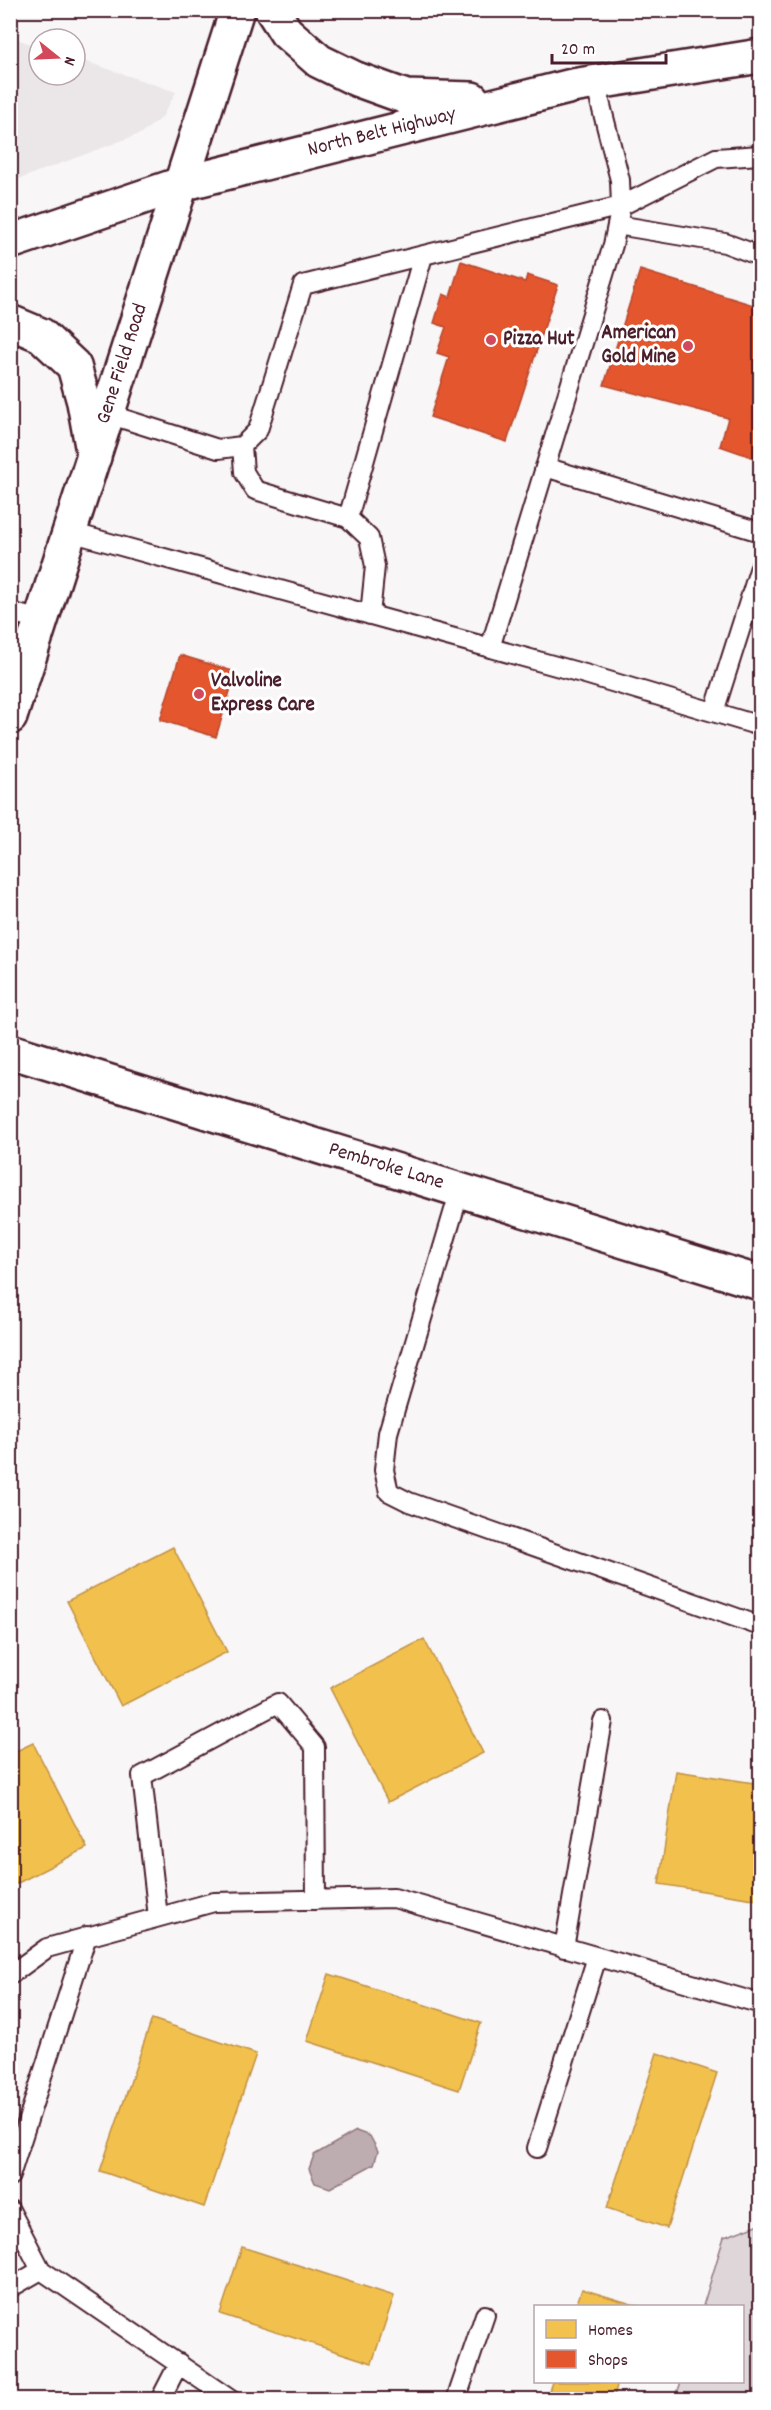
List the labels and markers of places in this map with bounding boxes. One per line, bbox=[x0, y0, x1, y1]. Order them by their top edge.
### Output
place label: American Gold Mine bbox=[601, 319, 676, 373]
place label: Pizza Hut bbox=[503, 325, 575, 355]
marker: Pizza Hut bbox=[484, 333, 498, 347]
marker: American Gold Mine bbox=[681, 339, 695, 353]
place label: Valvoline Express Care bbox=[211, 667, 315, 721]
marker: Valvoline Express Care bbox=[192, 687, 206, 701]

